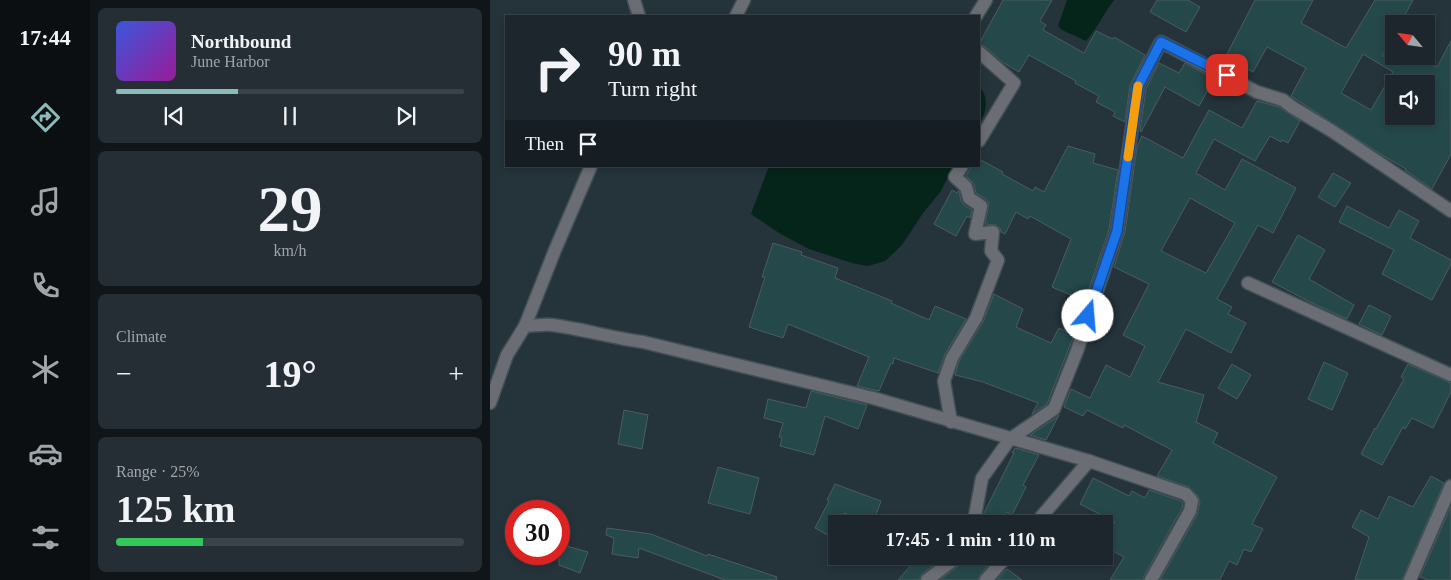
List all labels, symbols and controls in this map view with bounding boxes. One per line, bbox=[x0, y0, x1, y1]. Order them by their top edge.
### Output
north arrow bbox=[1385, 15, 1435, 65]
map controls bbox=[1385, 15, 1435, 125]
text: 17:44 bbox=[19, 25, 71, 50]
text: Northbound bbox=[191, 31, 291, 52]
icon: right bbox=[525, 35, 590, 100]
text: 90 m bbox=[608, 35, 681, 74]
text: June Harbor bbox=[191, 53, 270, 70]
pin bbox=[1206, 54, 1248, 96]
icon: arrive bbox=[1213, 61, 1241, 89]
button: sound bbox=[1385, 75, 1435, 125]
text: Turn right bbox=[608, 76, 697, 101]
icon: directions bbox=[28, 100, 63, 135]
icon: previous bbox=[160, 102, 188, 130]
icon: pause bbox=[276, 102, 304, 130]
icon: next bbox=[392, 102, 420, 130]
icon: arrive bbox=[574, 130, 602, 158]
text: Then bbox=[525, 133, 564, 154]
text: 29 bbox=[258, 173, 323, 245]
icon: music bbox=[28, 184, 63, 219]
text: km/h bbox=[274, 242, 306, 259]
icon: phone bbox=[28, 268, 63, 303]
position arrow bbox=[1061, 289, 1113, 341]
text: Climate bbox=[116, 328, 167, 345]
icon: climate bbox=[28, 352, 63, 387]
text: 19° bbox=[263, 353, 317, 395]
text: − bbox=[116, 358, 132, 389]
text: + bbox=[448, 358, 464, 389]
icon: car bbox=[28, 436, 63, 471]
text: Range · 25% bbox=[116, 463, 200, 480]
text: 125 km bbox=[116, 488, 235, 530]
speed limit sign: 30 bbox=[505, 500, 570, 565]
icon: filters bbox=[28, 520, 63, 555]
text: 17:45 · 1 min · 110 m bbox=[886, 529, 1055, 550]

